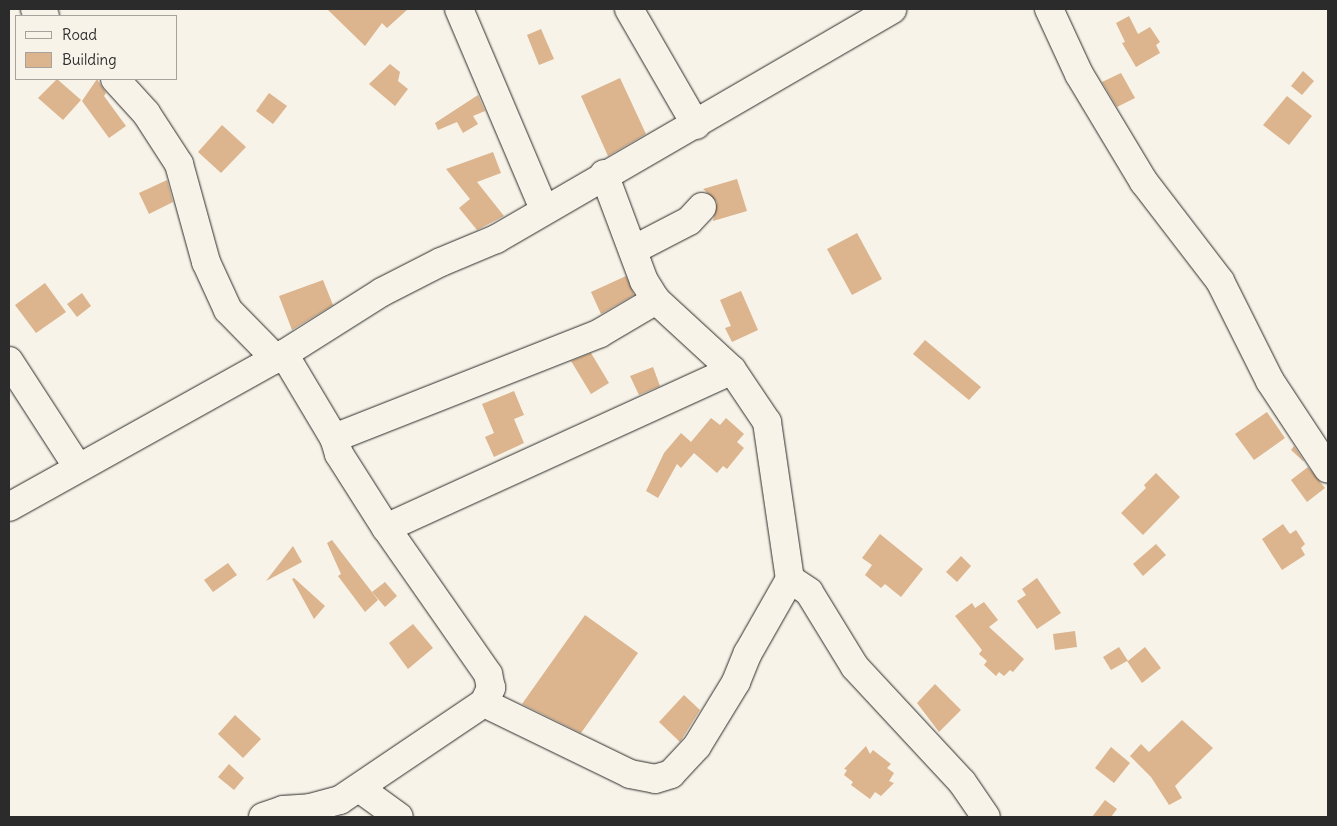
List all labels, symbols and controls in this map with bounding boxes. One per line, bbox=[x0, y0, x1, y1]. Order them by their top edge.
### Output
legend bbox=[15, 15, 178, 80]
text: Road bbox=[62, 25, 97, 44]
text: Building bbox=[62, 50, 117, 69]

